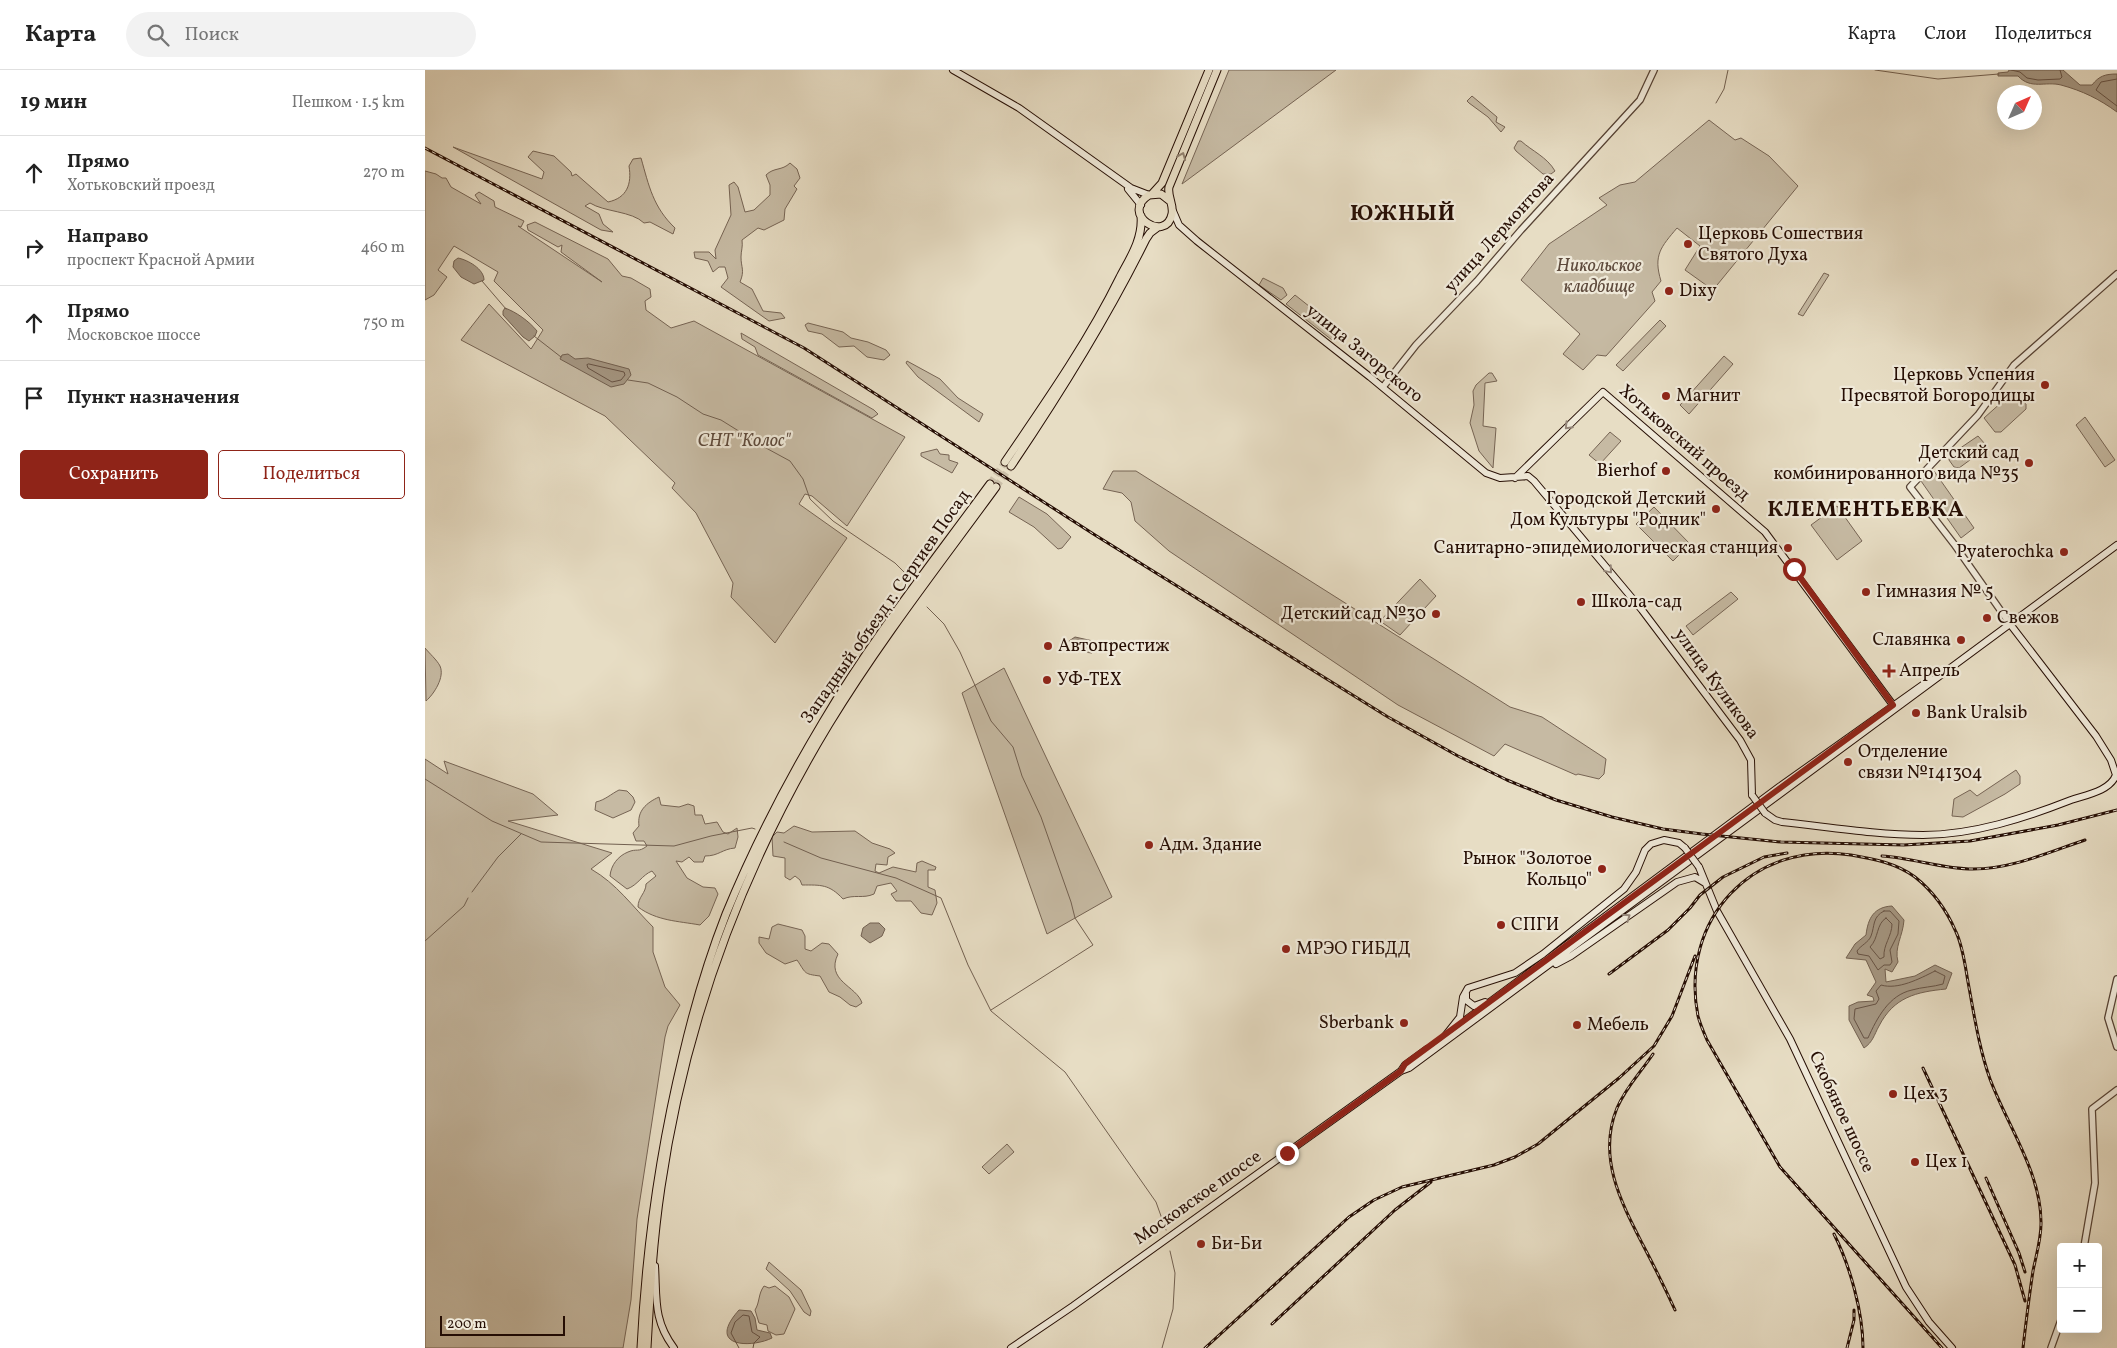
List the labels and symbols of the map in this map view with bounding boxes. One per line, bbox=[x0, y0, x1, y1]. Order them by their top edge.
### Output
north arrow bbox=[1997, 85, 2042, 130]
one-way arrow bbox=[1176, 152, 1186, 160]
street label: улица Лермонтова bbox=[1439, 167, 1561, 299]
district label: ЮЖНЫЙ bbox=[1350, 199, 1456, 230]
place label: Церковь Сошествия Святого Духа bbox=[1698, 222, 1863, 268]
marker: Церковь Сошествия Святого Духа bbox=[1682, 238, 1694, 250]
park label: Никольское кладбище bbox=[1556, 254, 1642, 300]
place label: Dixy bbox=[1679, 279, 1717, 304]
marker: Dixy bbox=[1663, 285, 1675, 297]
street label: улица Загорского bbox=[1300, 299, 1428, 409]
place label: Церковь Успения Пресвятой Богородицы bbox=[1840, 363, 2035, 409]
street label: Хотьковский проезд bbox=[1613, 379, 1755, 507]
marker: Церковь Успения Пресвятой Богородицы bbox=[2039, 379, 2051, 391]
place label: Магнит bbox=[1676, 384, 1740, 409]
marker: Магнит bbox=[1660, 390, 1672, 402]
one-way arrow bbox=[1565, 420, 1574, 429]
park label: СНТ "Колос" bbox=[697, 429, 792, 454]
place label: Детский сад комбинированного вида №35 bbox=[1774, 441, 2019, 487]
marker: Детский сад комбинированного вида №35 bbox=[2023, 457, 2035, 469]
place label: Bierhof bbox=[1597, 459, 1658, 484]
marker: Bierhof bbox=[1660, 465, 1672, 477]
street label: Западный объезд г. Сергиев Посад bbox=[795, 485, 977, 729]
place label: Городской Детский Дом Культуры "Родник" bbox=[1510, 487, 1706, 533]
district label: КЛЕМЕНТЬЕВКА bbox=[1767, 495, 1965, 526]
marker: Городской Детский Дом Культуры "Родник" bbox=[1710, 503, 1722, 515]
place label: Санитарно-эпидемиологическая станция bbox=[1434, 536, 1778, 561]
place label: Pyaterochka bbox=[1956, 540, 2054, 565]
marker: Санитарно-эпидемиологическая станция bbox=[1782, 542, 1794, 554]
marker: Pyaterochka bbox=[2058, 546, 2070, 558]
route start bbox=[1783, 558, 1806, 581]
one-way arrow bbox=[1603, 564, 1612, 573]
place label: Гимназия № 5 bbox=[1876, 580, 1994, 605]
marker: Гимназия № 5 bbox=[1860, 586, 1872, 598]
place label: Школа-сад bbox=[1591, 590, 1682, 615]
marker: Школа-сад bbox=[1575, 596, 1587, 608]
place label: Детский сад №30 bbox=[1281, 602, 1426, 627]
place label: Свежов bbox=[1997, 606, 2059, 631]
marker: Детский сад №30 bbox=[1430, 608, 1442, 620]
marker: Свежов bbox=[1981, 612, 1993, 624]
street label: улица Куликова bbox=[1667, 623, 1765, 745]
place label: Славянка bbox=[1873, 628, 1951, 653]
place label: Автопрестиж bbox=[1058, 634, 1170, 659]
marker: Славянка bbox=[1955, 634, 1967, 646]
marker: Автопрестиж bbox=[1042, 640, 1054, 652]
place label: Апрель bbox=[1899, 659, 1960, 684]
marker: Апрель bbox=[1883, 665, 1895, 677]
place label: УФ-ТЕХ bbox=[1057, 668, 1122, 693]
marker: УФ-ТЕХ bbox=[1041, 674, 1053, 686]
place label: Bank Uralsib bbox=[1926, 701, 2027, 726]
marker: Bank Uralsib bbox=[1910, 707, 1922, 719]
place label: Отделение связи №141304 bbox=[1858, 740, 1982, 786]
marker: Отделение связи №141304 bbox=[1842, 756, 1854, 768]
place label: Адм. Здание bbox=[1159, 833, 1262, 858]
marker: Адм. Здание bbox=[1143, 839, 1155, 851]
place label: Рынок "Золотое Кольцо" bbox=[1463, 847, 1592, 893]
marker: Рынок "Золотое Кольцо" bbox=[1596, 863, 1608, 875]
place label: СПГИ bbox=[1511, 913, 1559, 938]
one-way arrow bbox=[1621, 914, 1631, 923]
marker: СПГИ bbox=[1495, 919, 1507, 931]
place label: МРЭО ГИБДД bbox=[1296, 937, 1411, 962]
marker: МРЭО ГИБДД bbox=[1280, 943, 1292, 955]
place label: Sberbank bbox=[1319, 1011, 1394, 1036]
place label: Мебель bbox=[1587, 1013, 1649, 1038]
marker: Sberbank bbox=[1398, 1017, 1410, 1029]
marker: Мебель bbox=[1571, 1019, 1583, 1031]
street label: Скобяное шоссе bbox=[1802, 1047, 1880, 1177]
place label: Цех 3 bbox=[1903, 1082, 1948, 1107]
marker: Цех 3 bbox=[1887, 1088, 1899, 1100]
route end bbox=[1276, 1142, 1299, 1165]
street label: Московское шоссе bbox=[1129, 1145, 1267, 1251]
place label: Цех 1 bbox=[1925, 1150, 1968, 1175]
marker: Цех 1 bbox=[1909, 1156, 1921, 1168]
place label: Би-Би bbox=[1211, 1232, 1262, 1257]
marker: Би-Би bbox=[1195, 1238, 1207, 1250]
scale bar bbox=[440, 1313, 565, 1336]

